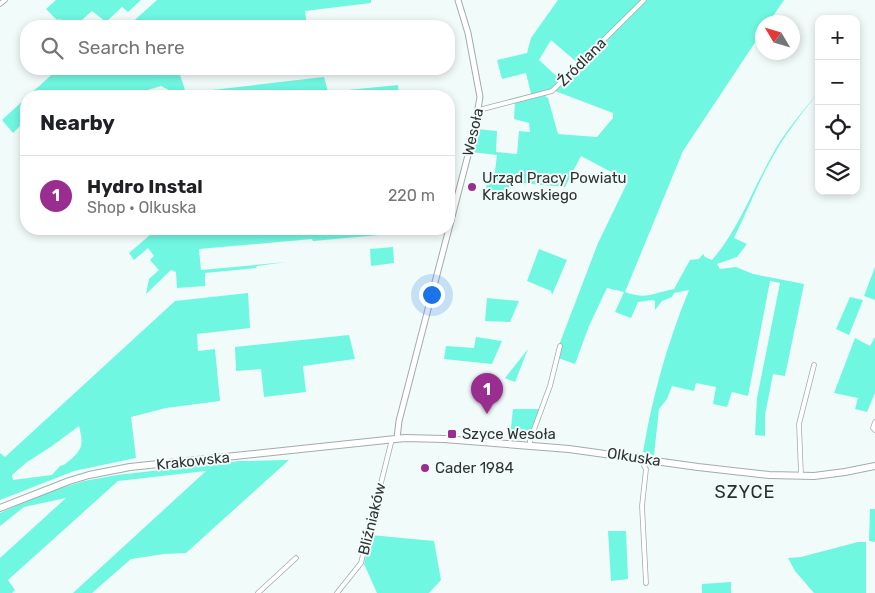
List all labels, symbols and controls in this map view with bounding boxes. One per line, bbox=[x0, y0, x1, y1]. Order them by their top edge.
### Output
north arrow bbox=[755, 15, 800, 60]
map controls bbox=[815, 15, 860, 195]
button: + bbox=[815, 15, 860, 60]
search box bbox=[20, 20, 455, 75]
icon: search bbox=[38, 34, 66, 62]
street label: Źródlana bbox=[554, 34, 610, 90]
text: Search here bbox=[78, 36, 185, 59]
button: − bbox=[815, 60, 860, 105]
button: locate bbox=[815, 105, 860, 150]
street label: Wesoła bbox=[459, 106, 487, 158]
text: Nearby bbox=[40, 110, 115, 135]
button: layers bbox=[815, 150, 860, 195]
place label: Urząd Pracy Powiatu Krakowskiego bbox=[482, 169, 627, 204]
text: Hydro Instal bbox=[87, 175, 203, 198]
marker: Urząd Pracy Powiatu Krakowskiego bbox=[466, 181, 478, 193]
text: 1 bbox=[52, 186, 60, 205]
text: 220 m bbox=[388, 186, 435, 205]
text: Shop · Olkuska bbox=[87, 198, 196, 217]
your location bbox=[419, 282, 445, 308]
pin: 1 bbox=[471, 373, 503, 414]
place label: Szyce Wesoła bbox=[462, 425, 556, 443]
marker: Szyce Wesoła bbox=[446, 428, 458, 440]
street label: Olkuska bbox=[606, 444, 662, 470]
street label: Krakowska bbox=[155, 448, 231, 474]
place label: Cader 1984 bbox=[435, 459, 514, 477]
marker: Cader 1984 bbox=[419, 462, 431, 474]
street label: Bliźniaków bbox=[354, 481, 390, 557]
district label: SZYCE bbox=[715, 481, 776, 503]

